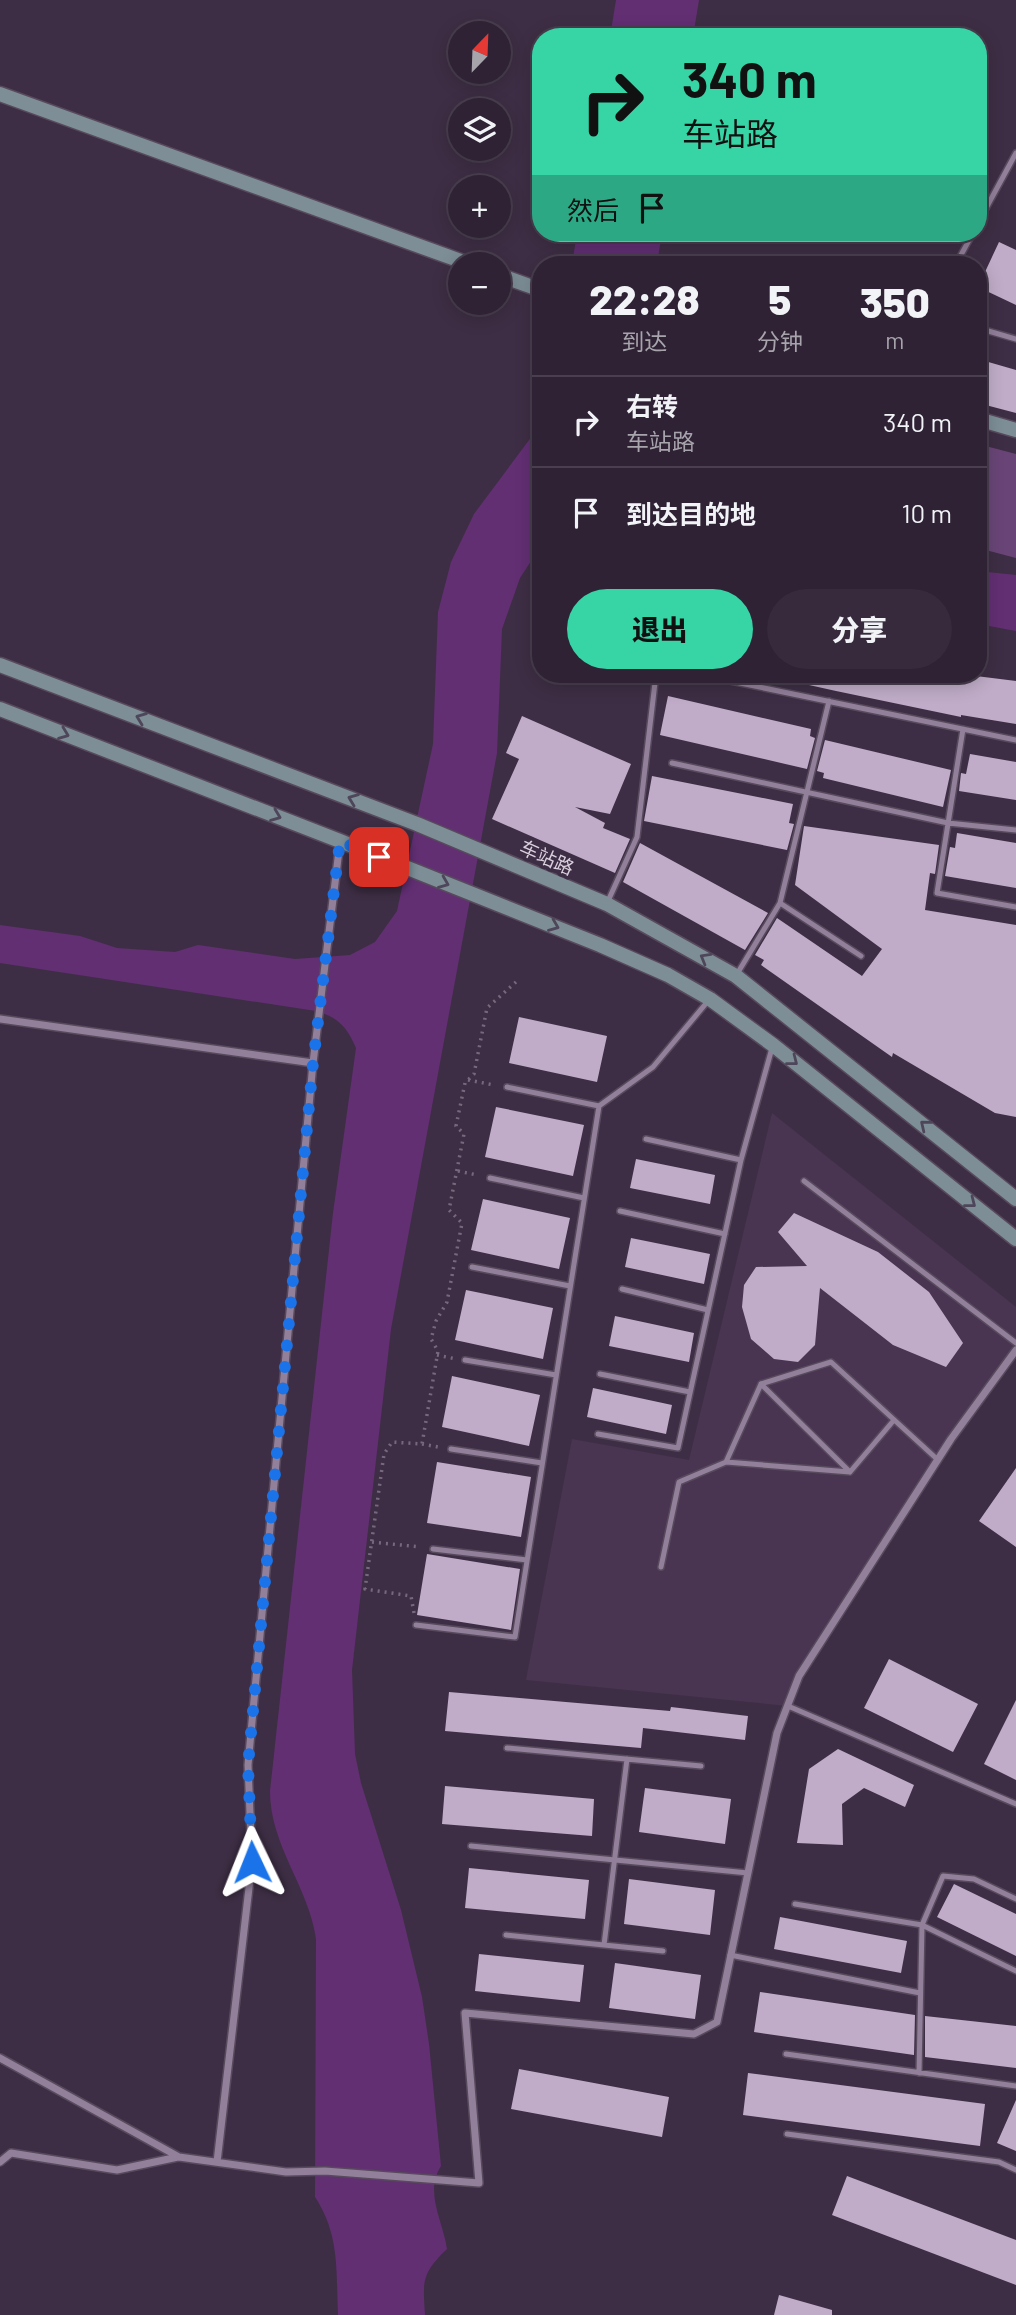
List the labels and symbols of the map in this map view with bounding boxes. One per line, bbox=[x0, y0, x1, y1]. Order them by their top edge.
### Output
north arrow bbox=[448, 21, 511, 84]
one-way arrow bbox=[135, 713, 147, 727]
one-way arrow bbox=[57, 725, 69, 739]
one-way arrow bbox=[348, 794, 360, 808]
one-way arrow bbox=[269, 808, 281, 822]
pin bbox=[349, 827, 409, 887]
street label: 车站路 bbox=[516, 835, 578, 879]
one-way arrow bbox=[438, 875, 450, 889]
one-way arrow bbox=[547, 918, 559, 932]
one-way arrow bbox=[700, 953, 712, 966]
one-way arrow bbox=[785, 1053, 797, 1066]
one-way arrow bbox=[920, 1121, 933, 1133]
one-way arrow bbox=[963, 1195, 976, 1207]
position arrow bbox=[215, 1825, 289, 1899]

